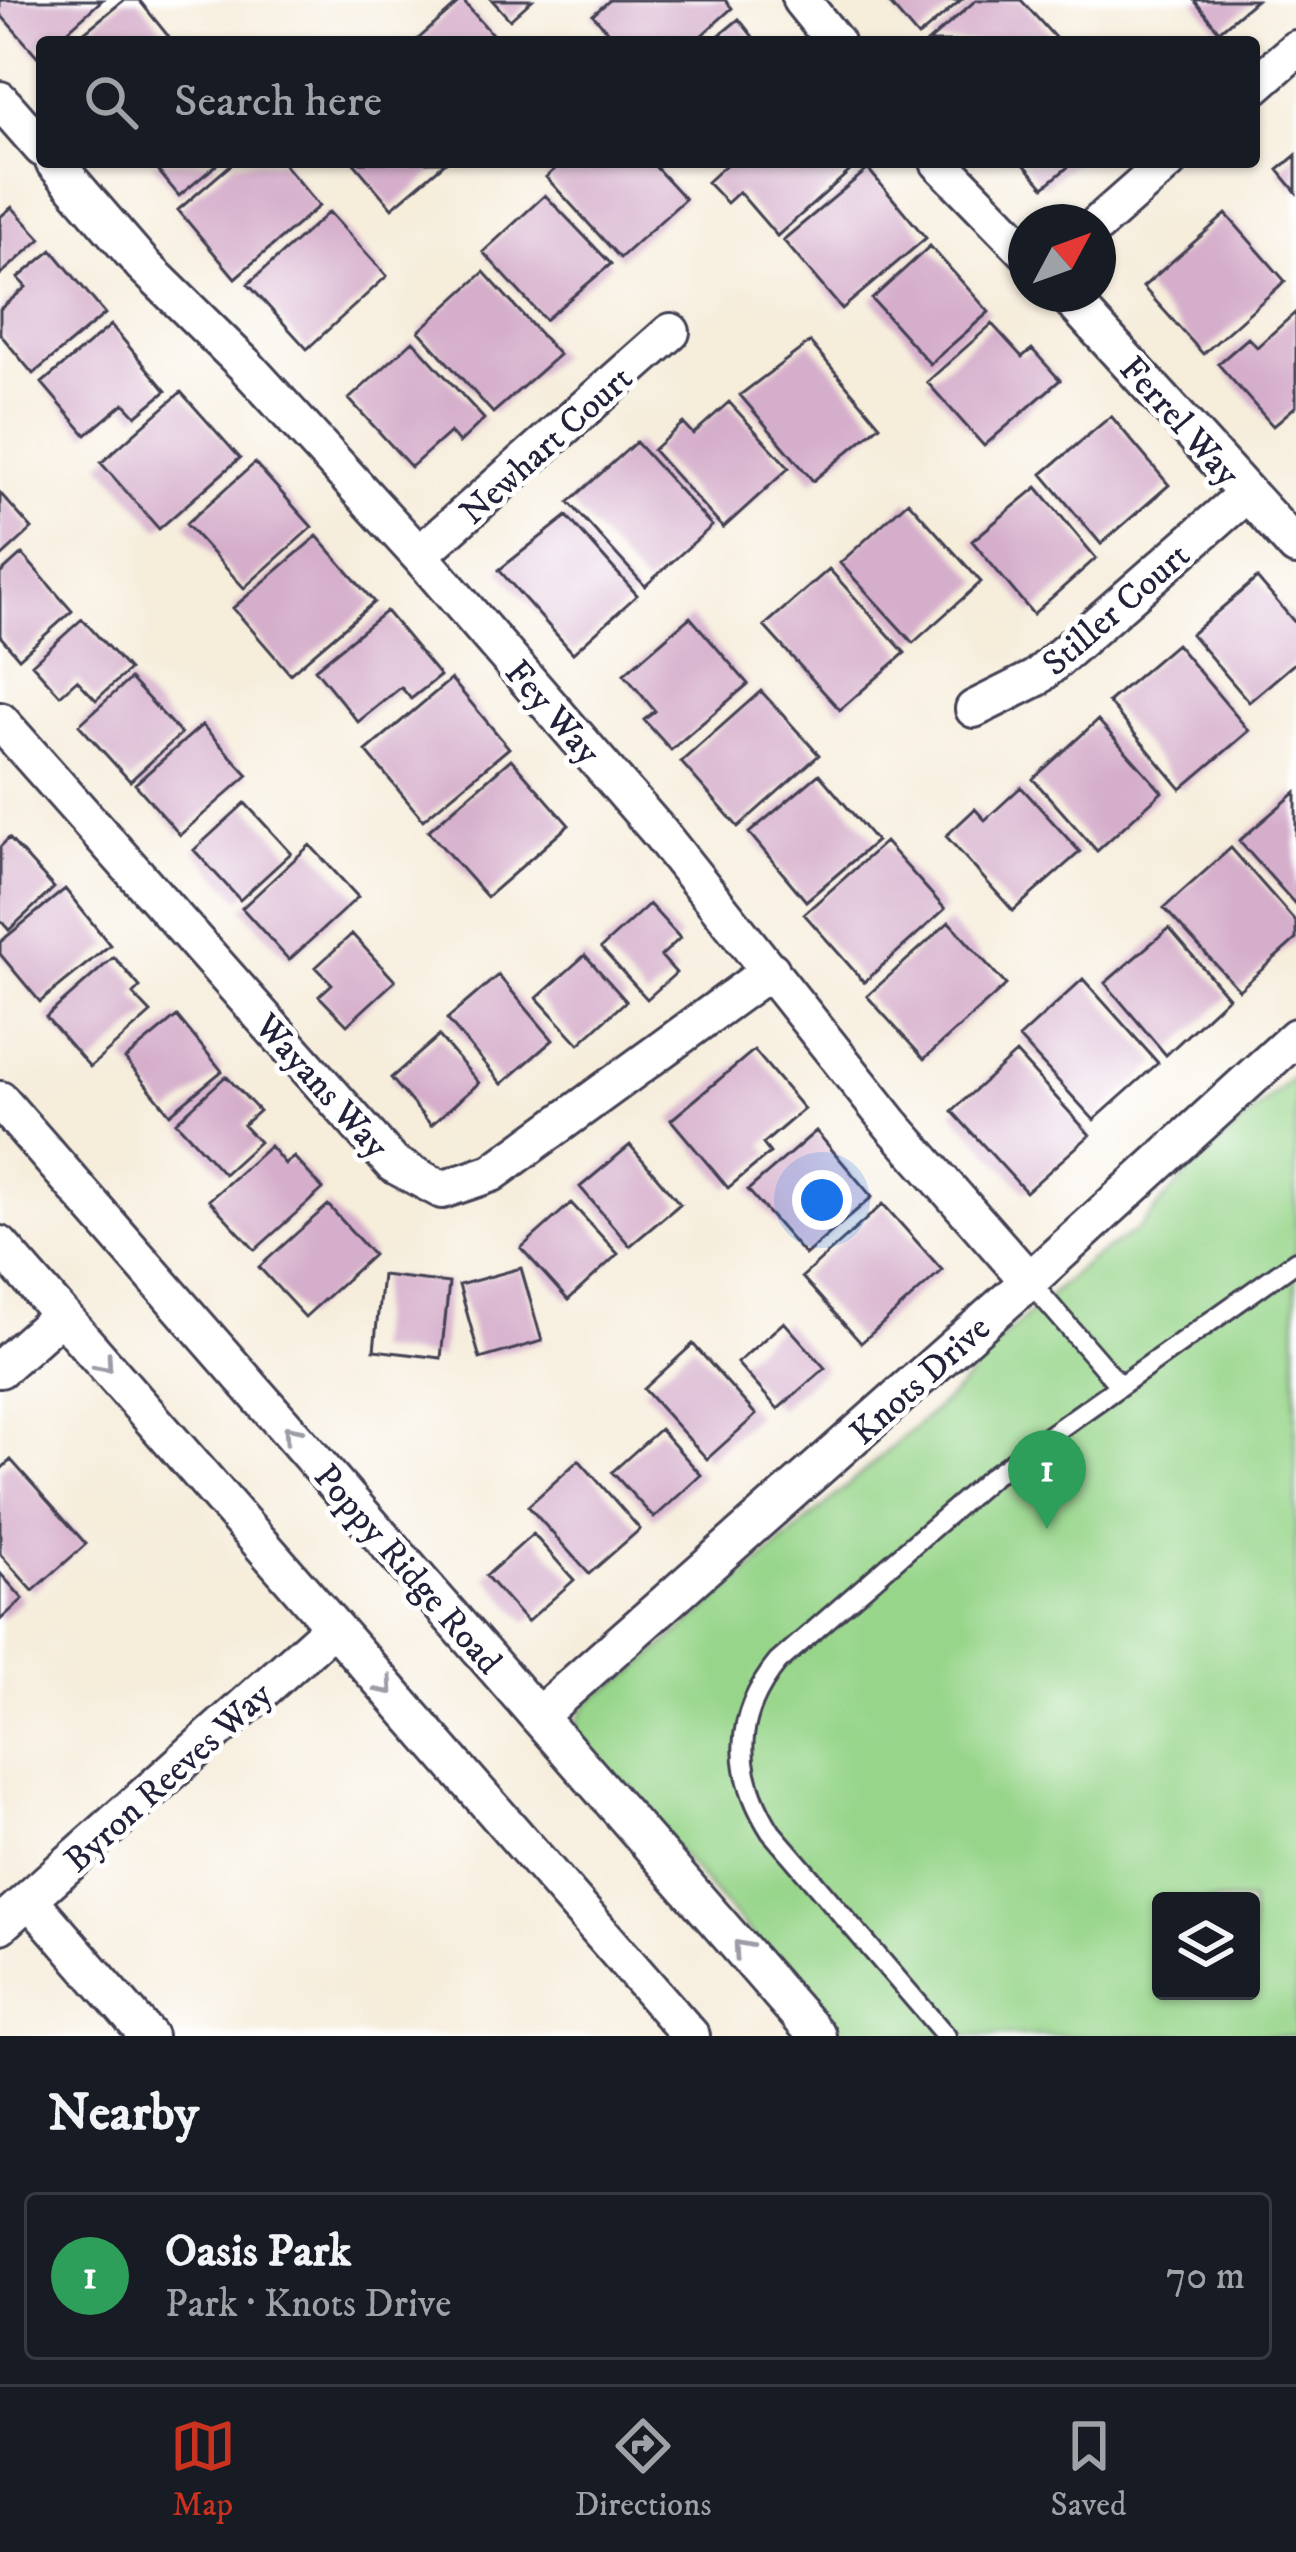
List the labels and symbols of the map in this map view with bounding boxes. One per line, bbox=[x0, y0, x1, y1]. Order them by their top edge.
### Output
north arrow bbox=[1008, 204, 1116, 312]
street label: Ferrel Way bbox=[1109, 347, 1250, 497]
street label: Newhart Court bbox=[451, 357, 642, 535]
street label: Stiller Court bbox=[1034, 534, 1200, 686]
street label: Fey Way bbox=[494, 651, 610, 775]
street label: Wayans Way bbox=[244, 1004, 399, 1169]
your location bbox=[792, 1170, 852, 1230]
street label: Knots Drive bbox=[841, 1306, 1000, 1455]
one-way arrow bbox=[90, 1351, 112, 1373]
one-way arrow bbox=[283, 1424, 305, 1446]
pin: 1 bbox=[1008, 1430, 1086, 1529]
street label: Poppy Ridge Road bbox=[303, 1455, 511, 1684]
street label: Byron Reeves Way bbox=[55, 1672, 283, 1883]
one-way arrow bbox=[372, 1674, 393, 1695]
one-way arrow bbox=[733, 1940, 755, 1962]

